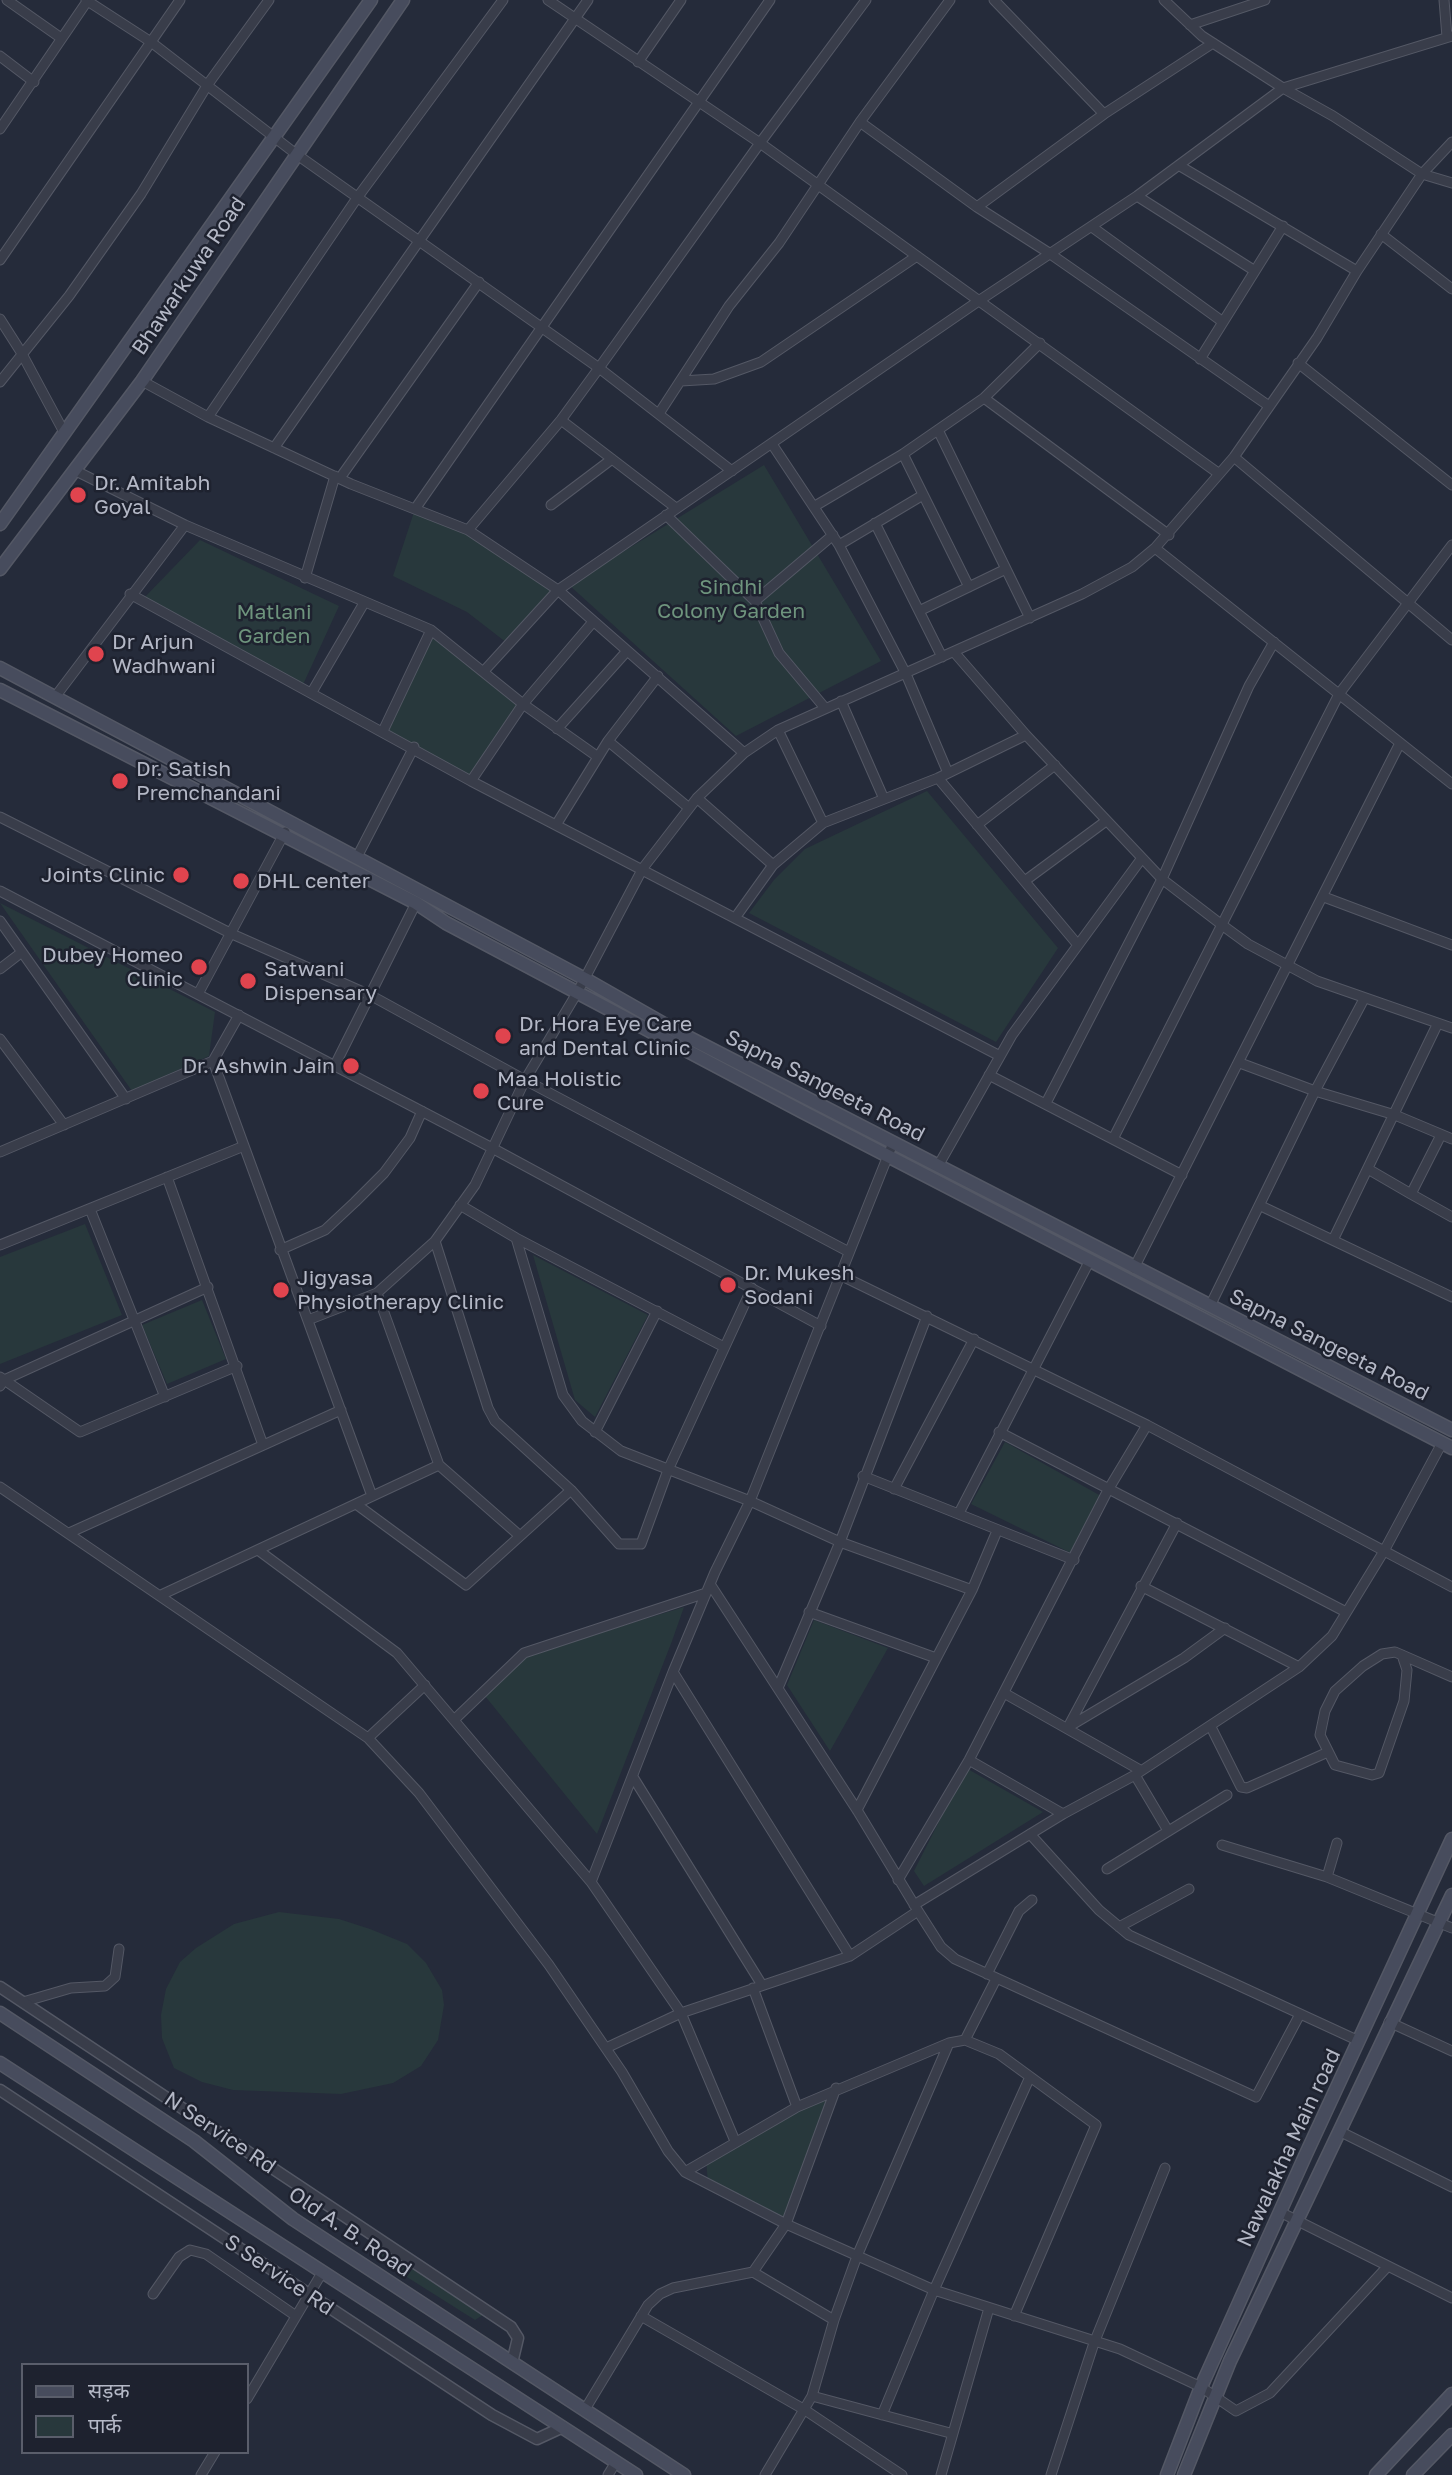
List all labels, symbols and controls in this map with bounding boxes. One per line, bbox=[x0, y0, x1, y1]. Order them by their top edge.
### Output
street label: Bhawarkuwa Road bbox=[127, 192, 251, 360]
place label: Dr. Amitabh Goyal bbox=[94, 470, 210, 520]
marker: Dr. Amitabh Goyal bbox=[68, 485, 88, 505]
park label: Sindhi Colony Garden bbox=[657, 574, 805, 624]
park label: Matlani Garden bbox=[236, 599, 312, 649]
place label: Dr Arjun Wadhwani bbox=[112, 629, 216, 679]
marker: Dr Arjun Wadhwani bbox=[86, 644, 106, 664]
place label: Dr. Satish Premchandani bbox=[136, 756, 281, 806]
marker: Dr. Satish Premchandani bbox=[110, 771, 130, 791]
place label: Joints Clinic bbox=[41, 862, 165, 888]
marker: Joints Clinic bbox=[171, 865, 191, 885]
place label: DHL center bbox=[257, 868, 370, 894]
marker: DHL center bbox=[231, 871, 251, 891]
place label: Dubey Homeo Clinic bbox=[42, 942, 183, 992]
place label: Satwani Dispensary bbox=[264, 956, 377, 1006]
marker: Dubey Homeo Clinic bbox=[189, 957, 209, 977]
marker: Satwani Dispensary bbox=[238, 971, 258, 991]
place label: Dr. Hora Eye Care and Dental Clinic bbox=[519, 1011, 692, 1061]
street label: Sapna Sangeeta Road bbox=[721, 1025, 929, 1147]
marker: Dr. Hora Eye Care and Dental Clinic bbox=[493, 1026, 513, 1046]
place label: Dr. Ashwin Jain bbox=[182, 1053, 335, 1079]
marker: Dr. Ashwin Jain bbox=[341, 1056, 361, 1076]
place label: Maa Holistic Cure bbox=[497, 1066, 622, 1116]
marker: Maa Holistic Cure bbox=[471, 1081, 491, 1101]
place label: Dr. Mukesh Sodani bbox=[744, 1260, 854, 1310]
place label: Jigyasa Physiotherapy Clinic bbox=[297, 1265, 504, 1315]
marker: Dr. Mukesh Sodani bbox=[718, 1275, 738, 1295]
marker: Jigyasa Physiotherapy Clinic bbox=[271, 1280, 291, 1300]
street label: Sapna Sangeeta Road bbox=[1225, 1284, 1433, 1406]
street label: Nawalakha Main road bbox=[1232, 2045, 1346, 2251]
street label: N Service Rd bbox=[160, 2087, 280, 2179]
street label: Old A. B. Road bbox=[284, 2182, 416, 2282]
street label: S Service Rd bbox=[220, 2229, 338, 2321]
legend bbox=[21, 2363, 248, 2454]
text: सड़क bbox=[88, 2377, 130, 2403]
text: पार्क bbox=[88, 2412, 122, 2438]

